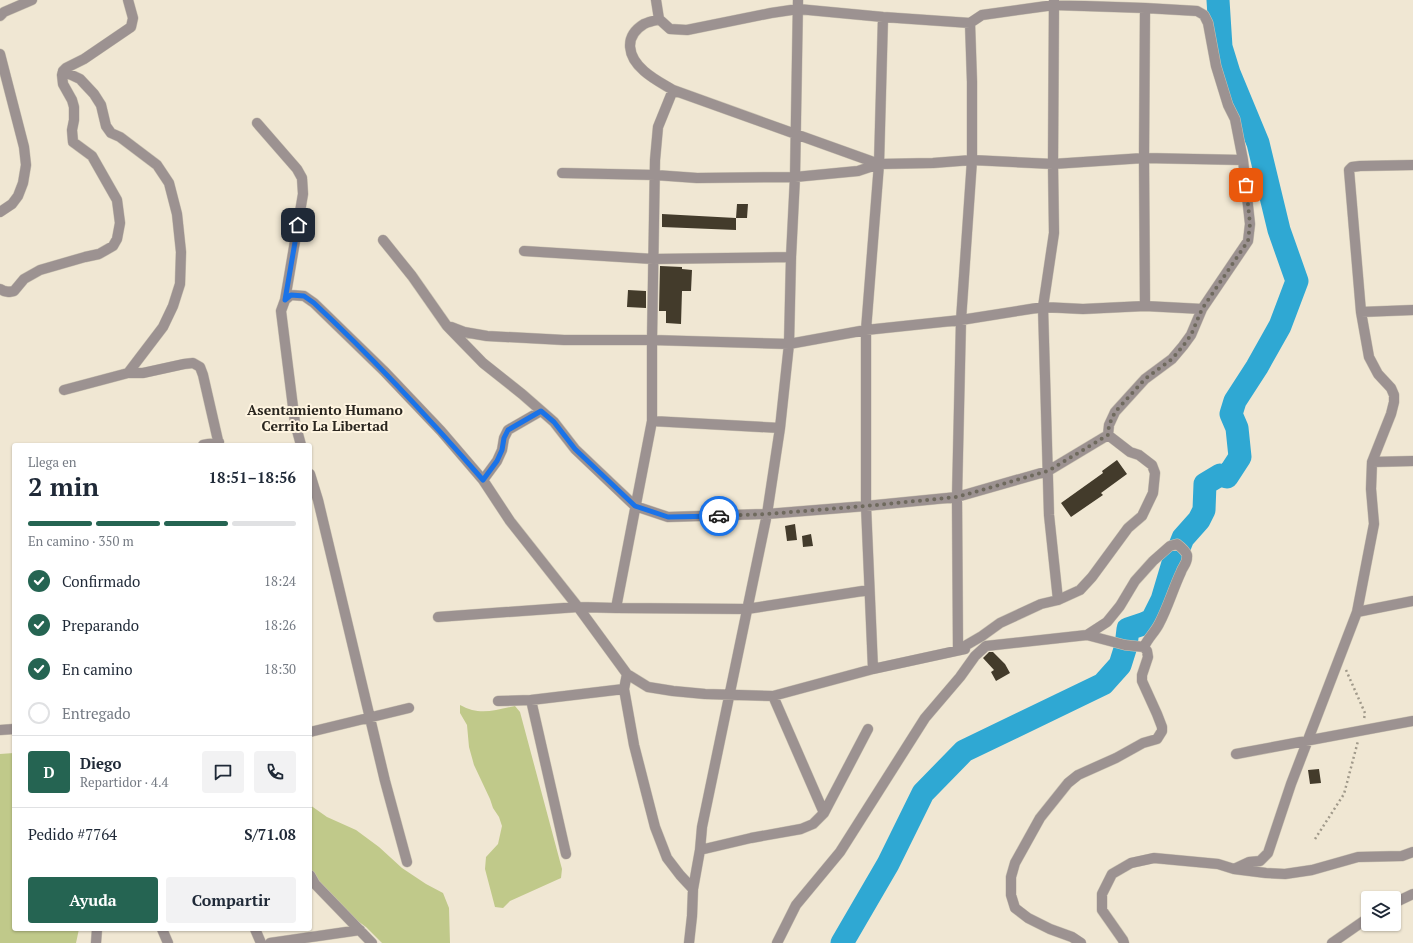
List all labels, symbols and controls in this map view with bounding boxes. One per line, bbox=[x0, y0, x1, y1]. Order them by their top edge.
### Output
pin bbox=[1229, 168, 1263, 202]
icon: bag bbox=[1235, 174, 1257, 196]
pin bbox=[281, 208, 315, 242]
icon: home bbox=[287, 214, 309, 236]
district label: Asentamiento Humano Cerrito La Libertad bbox=[247, 400, 403, 435]
text: Llega en bbox=[28, 453, 76, 471]
text: 18:51–18:56 bbox=[209, 467, 296, 487]
text: 2 min bbox=[28, 469, 99, 503]
courier bbox=[699, 496, 739, 536]
icon: car bbox=[708, 505, 730, 527]
text: En camino · 350 m bbox=[28, 532, 134, 550]
icon: check bbox=[28, 570, 50, 592]
text: Confirmado bbox=[62, 571, 140, 591]
text: 18:24 bbox=[264, 572, 296, 590]
icon: check bbox=[28, 614, 50, 636]
text: Preparando bbox=[62, 615, 139, 635]
text: 18:26 bbox=[264, 616, 296, 634]
icon: check bbox=[28, 658, 50, 680]
text: En camino bbox=[62, 659, 133, 679]
text: 18:30 bbox=[264, 660, 296, 678]
text: Entregado bbox=[62, 703, 131, 723]
button: chat bbox=[202, 751, 244, 793]
button: phone bbox=[254, 751, 296, 793]
text: Diego bbox=[80, 753, 121, 773]
text: D bbox=[43, 762, 55, 782]
text: Repartidor · 4.4 bbox=[80, 773, 169, 791]
text: Pedido #7764 bbox=[28, 824, 117, 844]
text: S/71.08 bbox=[244, 824, 296, 844]
button: Ayuda bbox=[28, 877, 158, 923]
button: Compartir bbox=[166, 877, 296, 923]
map controls bbox=[1361, 891, 1401, 931]
button: layers bbox=[1361, 891, 1401, 931]

